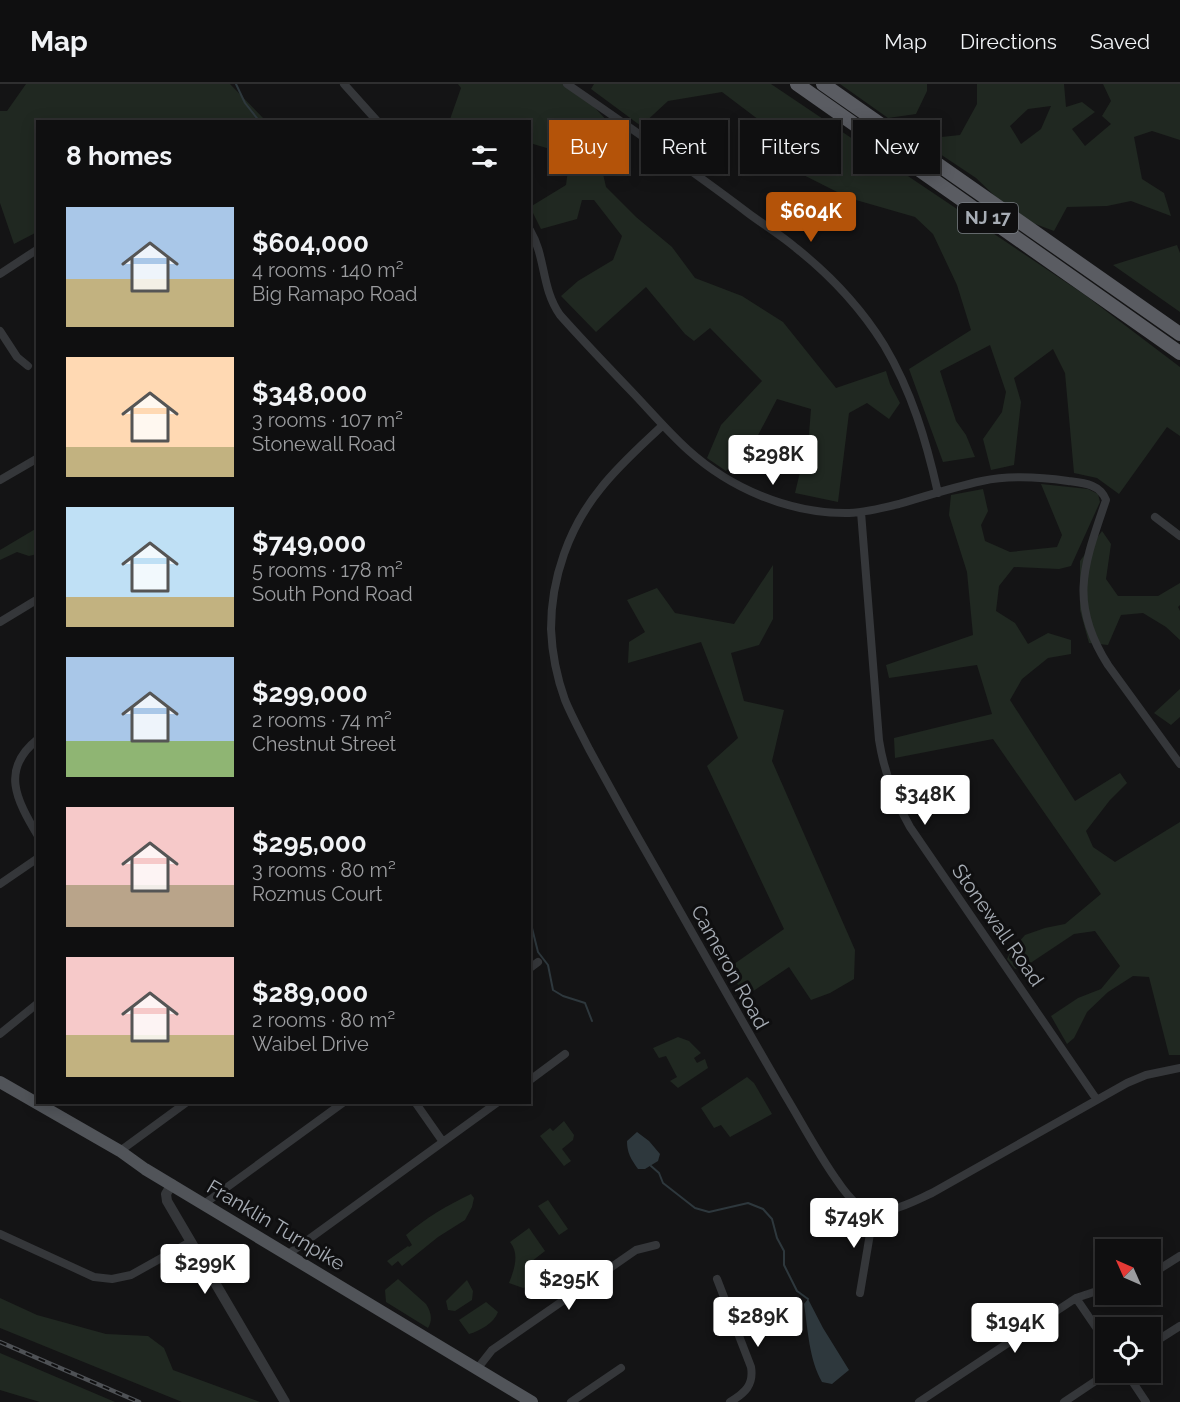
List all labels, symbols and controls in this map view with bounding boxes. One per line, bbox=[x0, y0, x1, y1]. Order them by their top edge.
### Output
text: Map bbox=[30, 25, 88, 58]
text: Map bbox=[884, 29, 927, 54]
text: Directions bbox=[960, 29, 1057, 54]
text: Saved bbox=[1090, 29, 1150, 54]
chip: Buy bbox=[549, 120, 629, 174]
chip: Rent bbox=[641, 120, 728, 174]
chip: Filters bbox=[740, 120, 841, 174]
chip: New bbox=[853, 120, 940, 174]
icon: filters bbox=[468, 140, 501, 173]
text: 8 homes bbox=[66, 141, 172, 171]
pin: $604K bbox=[769, 192, 853, 243]
text: $604K bbox=[780, 199, 842, 223]
road number: NJ 17 bbox=[958, 203, 1018, 233]
text: $604,000 bbox=[252, 228, 369, 258]
icon: home bbox=[114, 231, 186, 303]
text: 4 rooms · 140 m² bbox=[252, 258, 404, 282]
text: Big Ramapo Road bbox=[252, 282, 418, 306]
text: $348,000 bbox=[252, 378, 367, 408]
icon: home bbox=[114, 381, 186, 453]
text: 3 rooms · 107 m² bbox=[252, 408, 403, 432]
text: Stonewall Road bbox=[252, 432, 396, 456]
pin: $298K bbox=[731, 435, 815, 486]
text: $298K bbox=[742, 442, 804, 466]
text: $749,000 bbox=[252, 528, 366, 558]
icon: home bbox=[114, 531, 186, 603]
text: 5 rooms · 178 m² bbox=[252, 558, 403, 582]
text: South Pond Road bbox=[252, 582, 413, 606]
text: $299,000 bbox=[252, 678, 368, 708]
icon: home bbox=[114, 681, 186, 753]
text: 2 rooms · 74 m² bbox=[252, 708, 392, 732]
text: Chestnut Street bbox=[252, 732, 396, 756]
pin: $348K bbox=[883, 775, 967, 826]
text: $348K bbox=[895, 782, 955, 806]
text: $295,000 bbox=[252, 828, 367, 858]
icon: home bbox=[114, 831, 186, 903]
text: 3 rooms · 80 m² bbox=[252, 858, 396, 882]
street label: Stonewall Road bbox=[947, 859, 1049, 991]
text: Rozmus Court bbox=[252, 882, 383, 906]
street label: Cameron Road bbox=[686, 901, 774, 1033]
text: $289,000 bbox=[252, 978, 368, 1008]
icon: home bbox=[114, 981, 186, 1053]
text: 2 rooms · 80 m² bbox=[252, 1008, 395, 1032]
text: Waibel Drive bbox=[252, 1032, 369, 1056]
street label: Franklin Turnpike bbox=[203, 1174, 350, 1276]
pin: $749K bbox=[812, 1198, 896, 1249]
text: $749K bbox=[824, 1205, 884, 1229]
north arrow bbox=[1095, 1239, 1161, 1305]
map controls bbox=[1095, 1239, 1161, 1383]
pin: $299K bbox=[163, 1244, 247, 1295]
text: $299K bbox=[175, 1251, 235, 1275]
pin: $295K bbox=[527, 1260, 611, 1311]
text: $295K bbox=[539, 1267, 599, 1291]
pin: $289K bbox=[716, 1297, 800, 1348]
pin: $194K bbox=[973, 1303, 1057, 1354]
text: $289K bbox=[727, 1304, 789, 1328]
text: $194K bbox=[985, 1310, 1045, 1334]
button: locate bbox=[1095, 1317, 1161, 1383]

